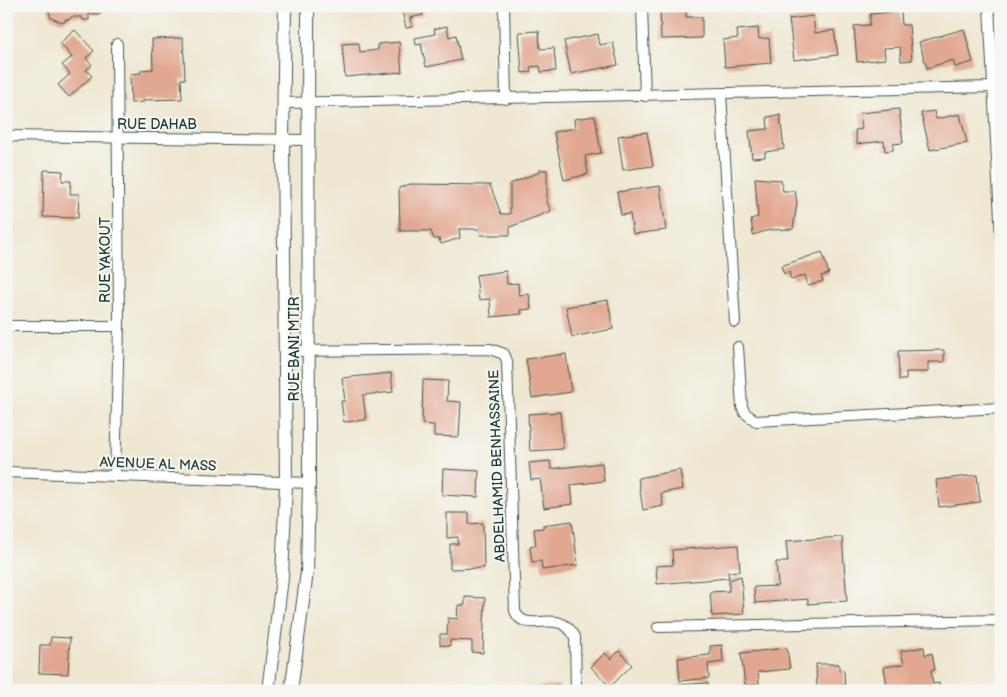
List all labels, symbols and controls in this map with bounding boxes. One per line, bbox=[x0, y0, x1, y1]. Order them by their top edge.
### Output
street label: RUE DAHAB bbox=[117, 116, 197, 133]
street label: RUE YAKOUT bbox=[97, 216, 114, 303]
street label: RUE BANI MTIR bbox=[286, 297, 303, 401]
street label: ABDELHAMID BENHASSAINE bbox=[485, 369, 509, 563]
street label: AVENUE AL MASS bbox=[99, 453, 217, 475]

